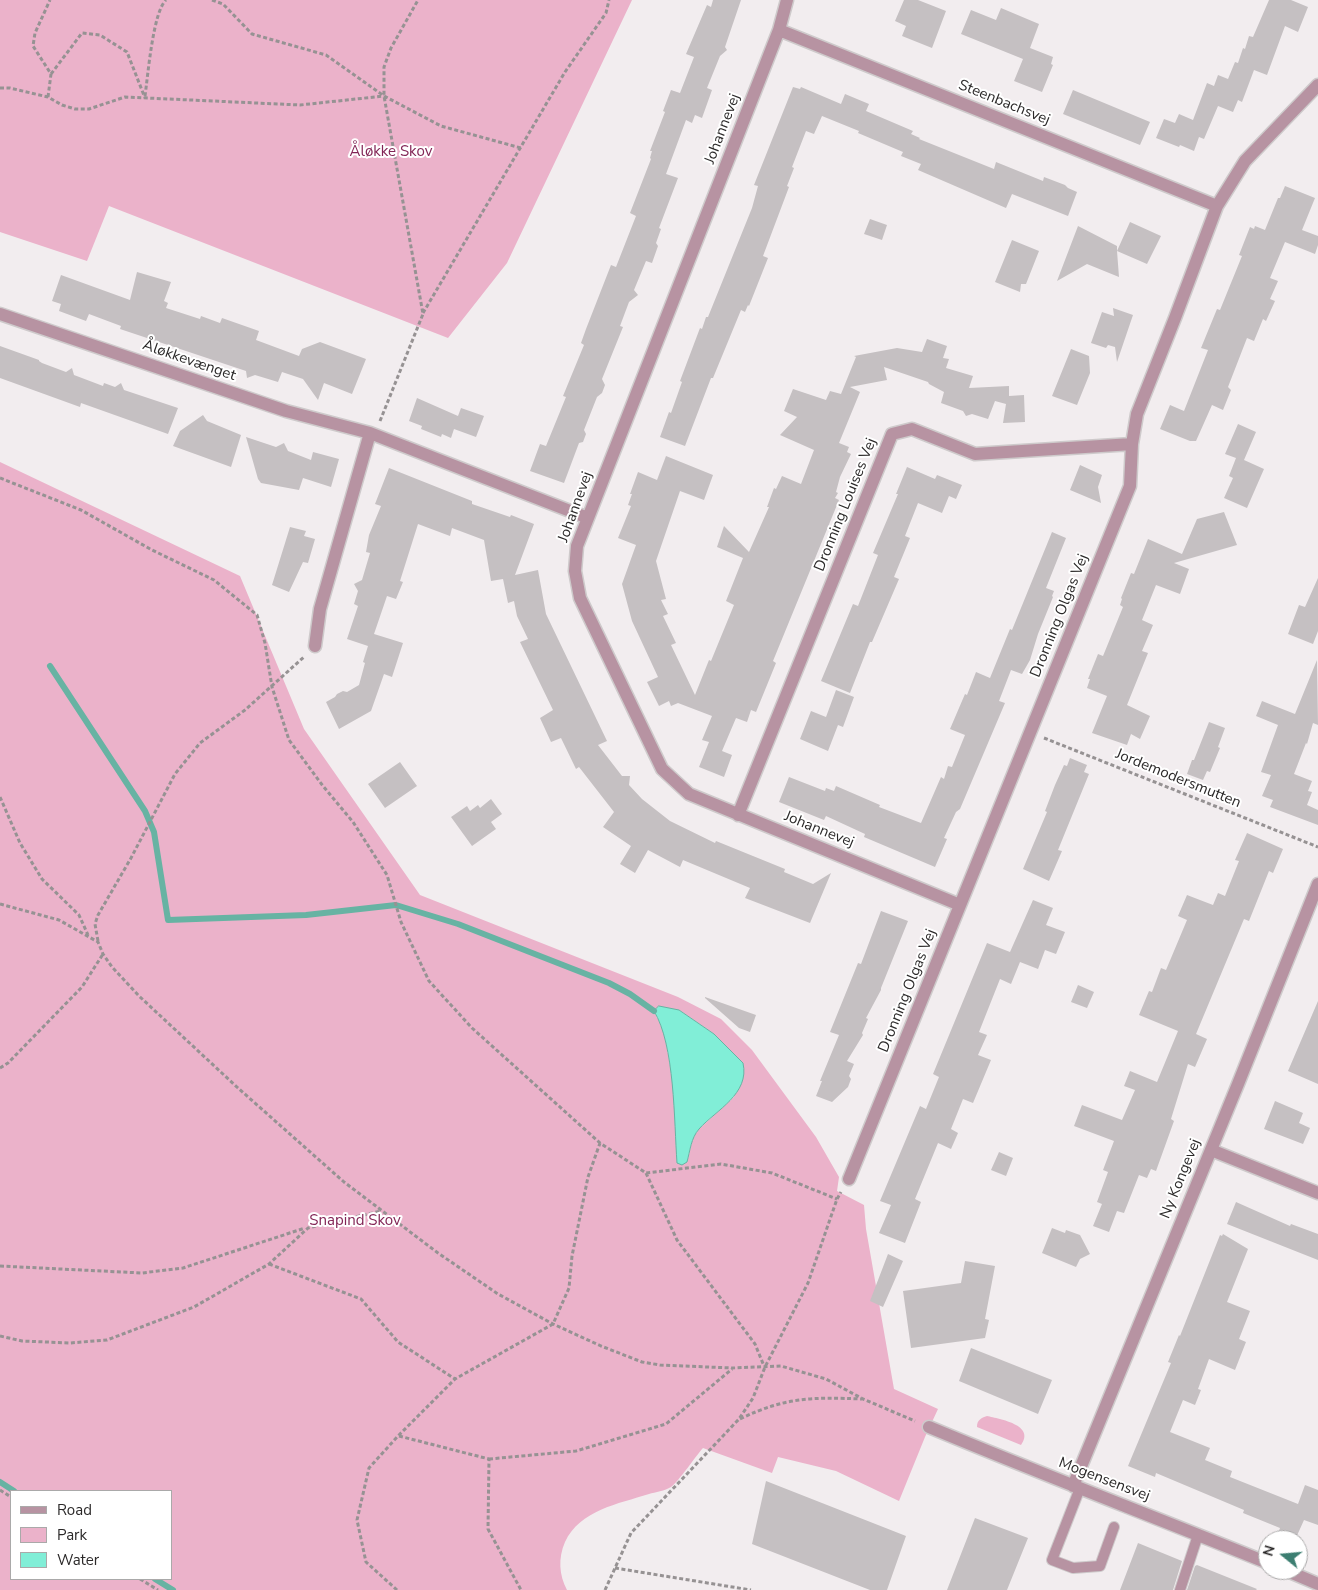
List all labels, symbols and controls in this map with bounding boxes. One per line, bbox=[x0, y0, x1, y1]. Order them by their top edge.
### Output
street label: Steenbachsvej bbox=[956, 76, 1052, 130]
street label: Johannevej bbox=[701, 91, 745, 167]
park label: Åløkke Skov bbox=[350, 143, 432, 161]
street label: Åløkkevænget bbox=[140, 337, 238, 385]
street label: Dronning Louises Vej bbox=[811, 436, 881, 574]
street label: Johannevej bbox=[555, 469, 597, 545]
street label: Dronning Olgas Vej bbox=[1027, 552, 1093, 680]
street label: Jordemodersmutten bbox=[1113, 746, 1243, 812]
street label: Johannevej bbox=[781, 808, 857, 852]
street label: Dronning Olgas Vej bbox=[875, 927, 941, 1055]
street label: Ny Kongevej bbox=[1157, 1136, 1205, 1222]
park label: Snapind Skov bbox=[309, 1212, 401, 1230]
street label: Mogensensvej bbox=[1056, 1454, 1152, 1506]
legend bbox=[10, 1490, 172, 1580]
text: Road bbox=[57, 1500, 92, 1520]
text: Park bbox=[57, 1525, 87, 1545]
north arrow bbox=[1258, 1530, 1308, 1580]
text: N bbox=[1259, 1543, 1280, 1559]
text: Water bbox=[57, 1550, 99, 1570]

